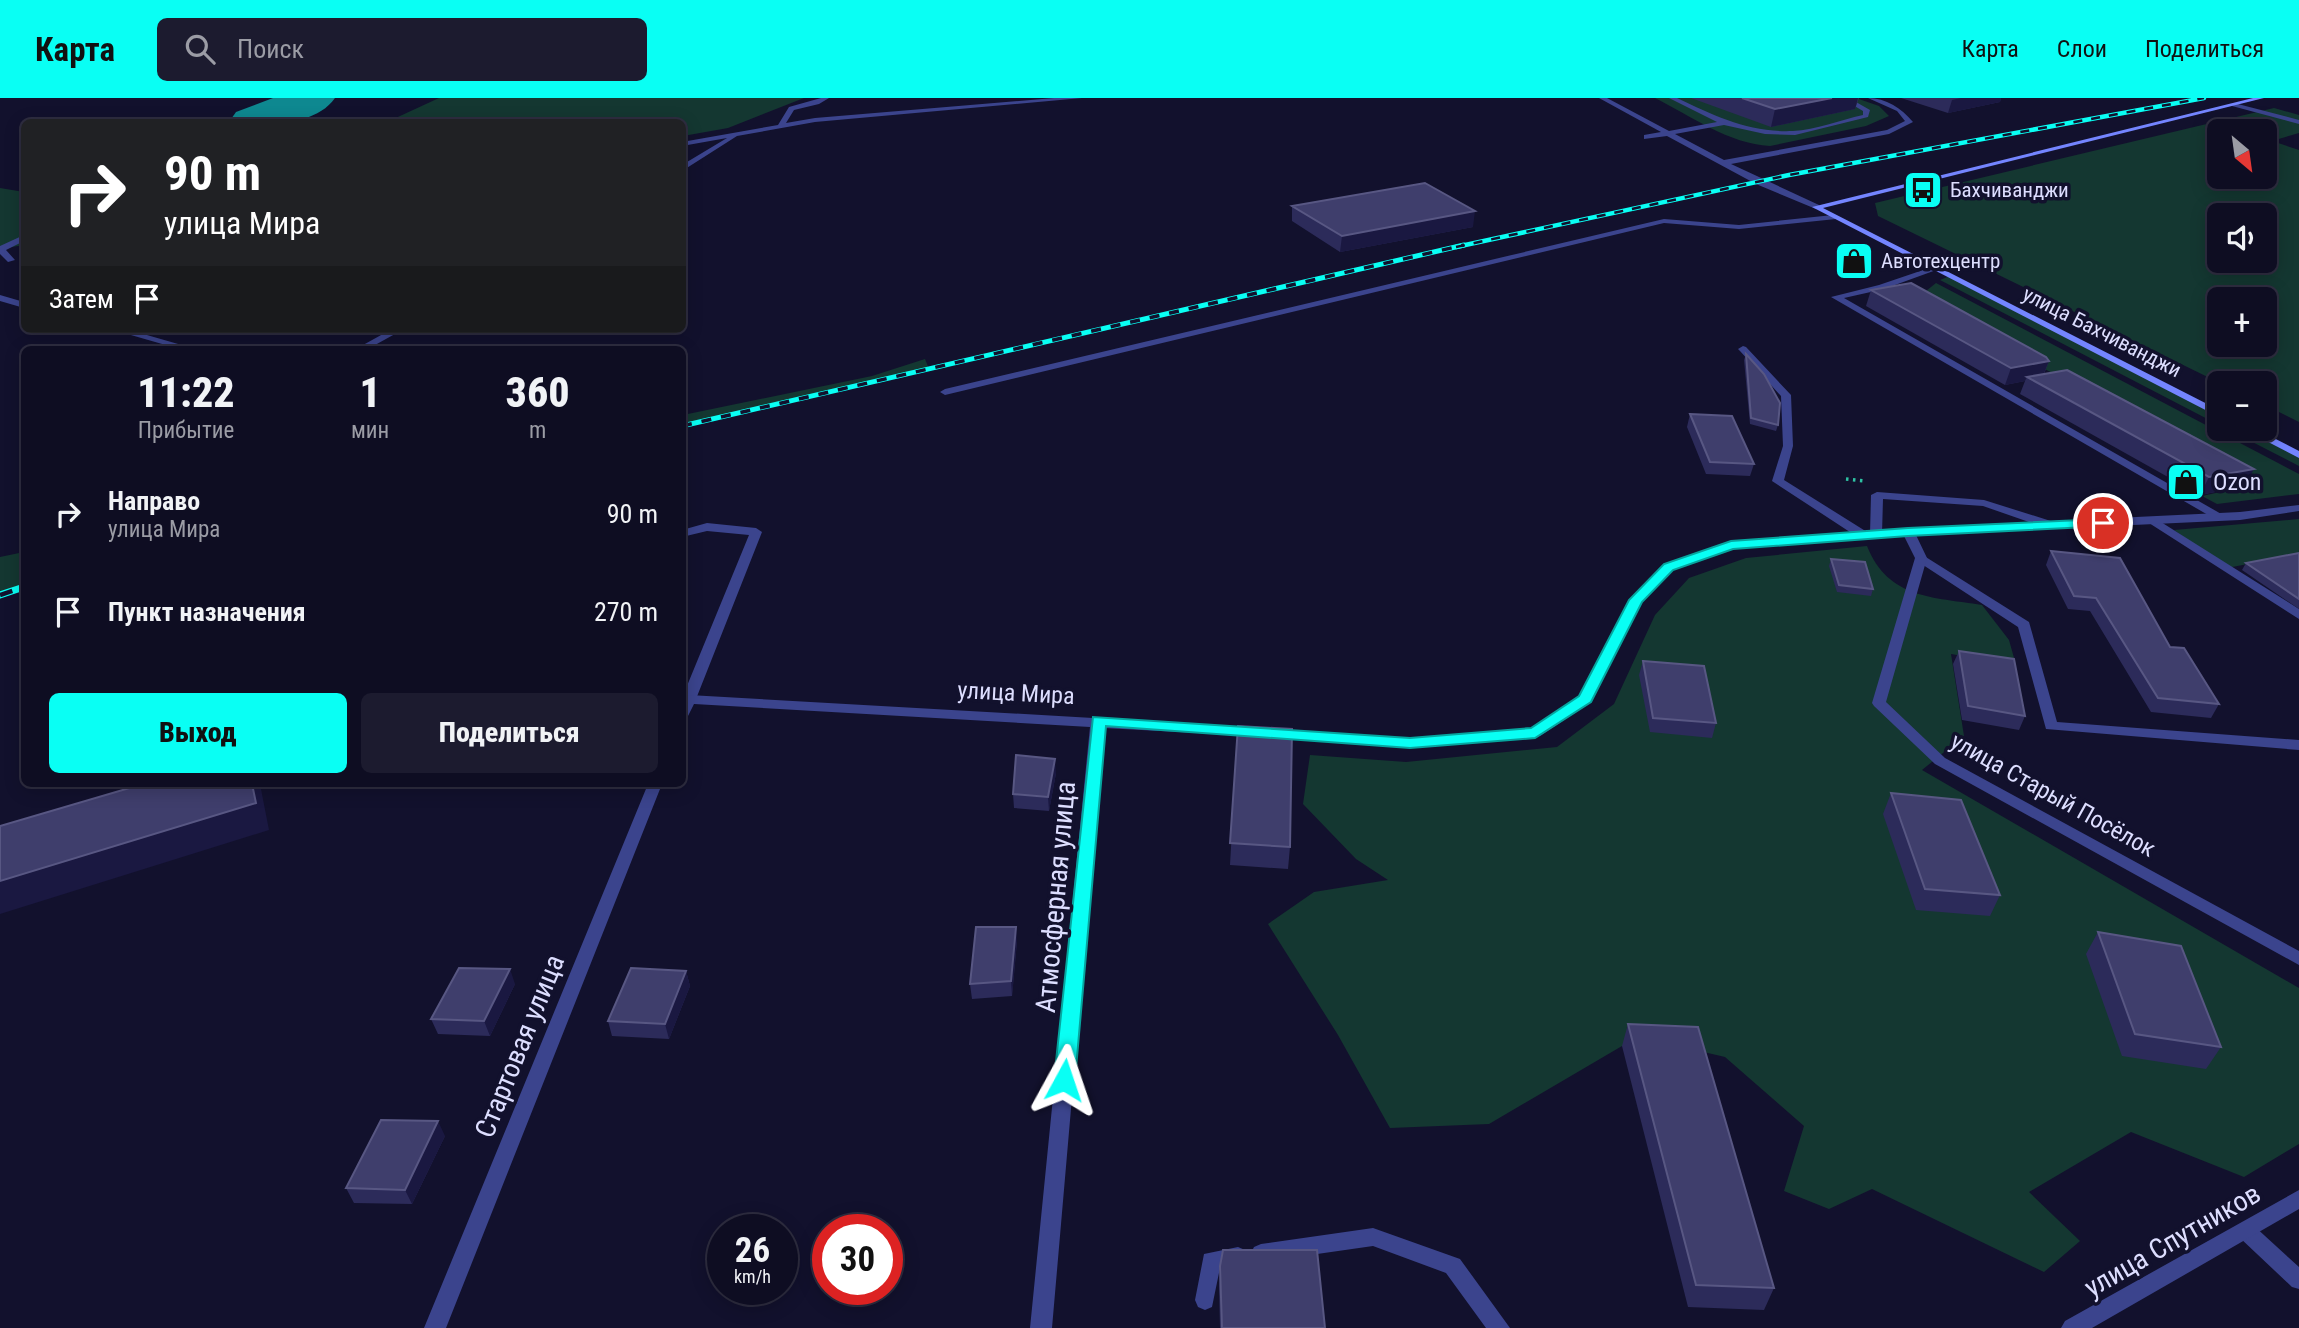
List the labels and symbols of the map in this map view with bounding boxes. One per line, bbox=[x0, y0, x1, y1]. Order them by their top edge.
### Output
north arrow bbox=[2207, 119, 2277, 189]
bus stop icon: Бахчиванджи bbox=[1902, 169, 1944, 211]
place label: Бахчиванджи bbox=[1950, 178, 2069, 202]
shop icon: Автотехцентр bbox=[1833, 240, 1875, 282]
place label: Автотехцентр bbox=[1881, 249, 2000, 273]
street label: улица Бахчиванджи bbox=[2019, 282, 2185, 382]
shop icon: Ozon bbox=[2165, 461, 2207, 503]
place label: Ozon bbox=[2213, 468, 2261, 496]
pin bbox=[2073, 493, 2133, 553]
street label: улица Мира bbox=[957, 676, 1075, 710]
street label: улица Старый Посёлок bbox=[1946, 727, 2161, 863]
street label: Атмосферная улица bbox=[1029, 780, 1082, 1014]
street label: Стартовая улица bbox=[468, 950, 571, 1142]
position arrow bbox=[1027, 1043, 1101, 1117]
street label: улица Спутников bbox=[2078, 1177, 2266, 1304]
speed limit sign: 30 bbox=[812, 1214, 903, 1305]

